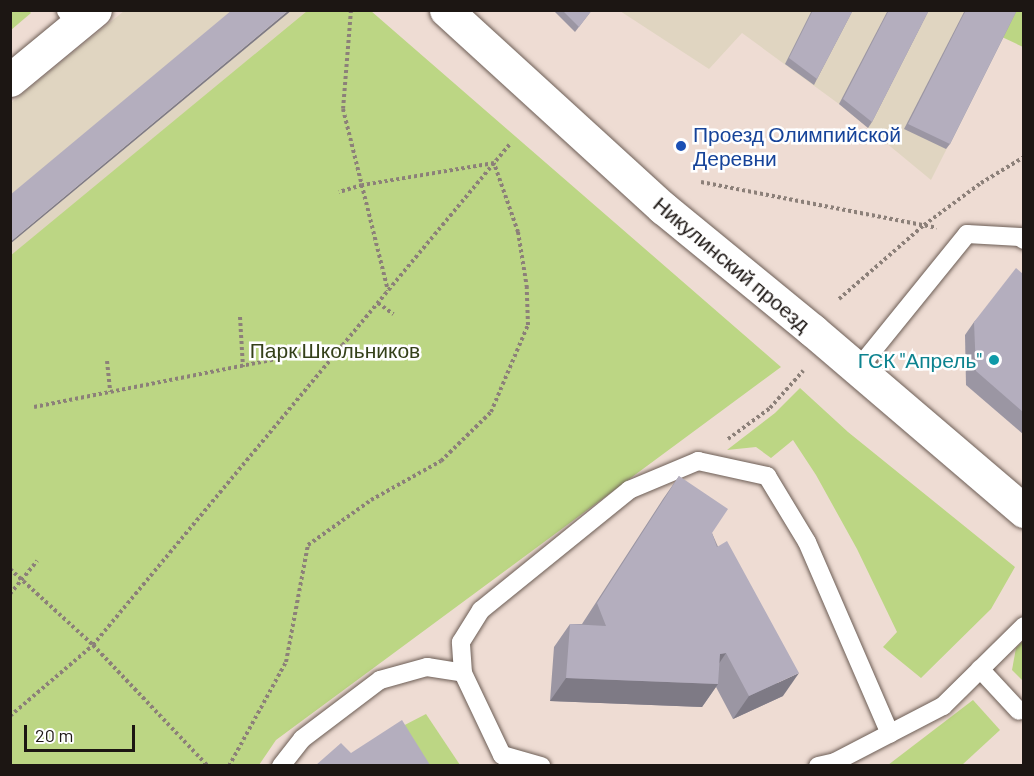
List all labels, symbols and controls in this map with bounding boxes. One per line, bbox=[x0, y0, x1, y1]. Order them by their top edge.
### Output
place label: Проезд Олимпийской Деревни bbox=[693, 121, 901, 171]
marker: Проезд Олимпийской Деревни bbox=[674, 139, 688, 153]
street label: Никулинский проезд bbox=[649, 191, 815, 337]
park label: Парк Школьников bbox=[250, 337, 420, 363]
place label: ГСК "Апрель" bbox=[858, 347, 982, 373]
marker: ГСК "Апрель" bbox=[987, 353, 1001, 367]
scale bar bbox=[27, 713, 138, 751]
text: 20 m bbox=[35, 724, 73, 746]

